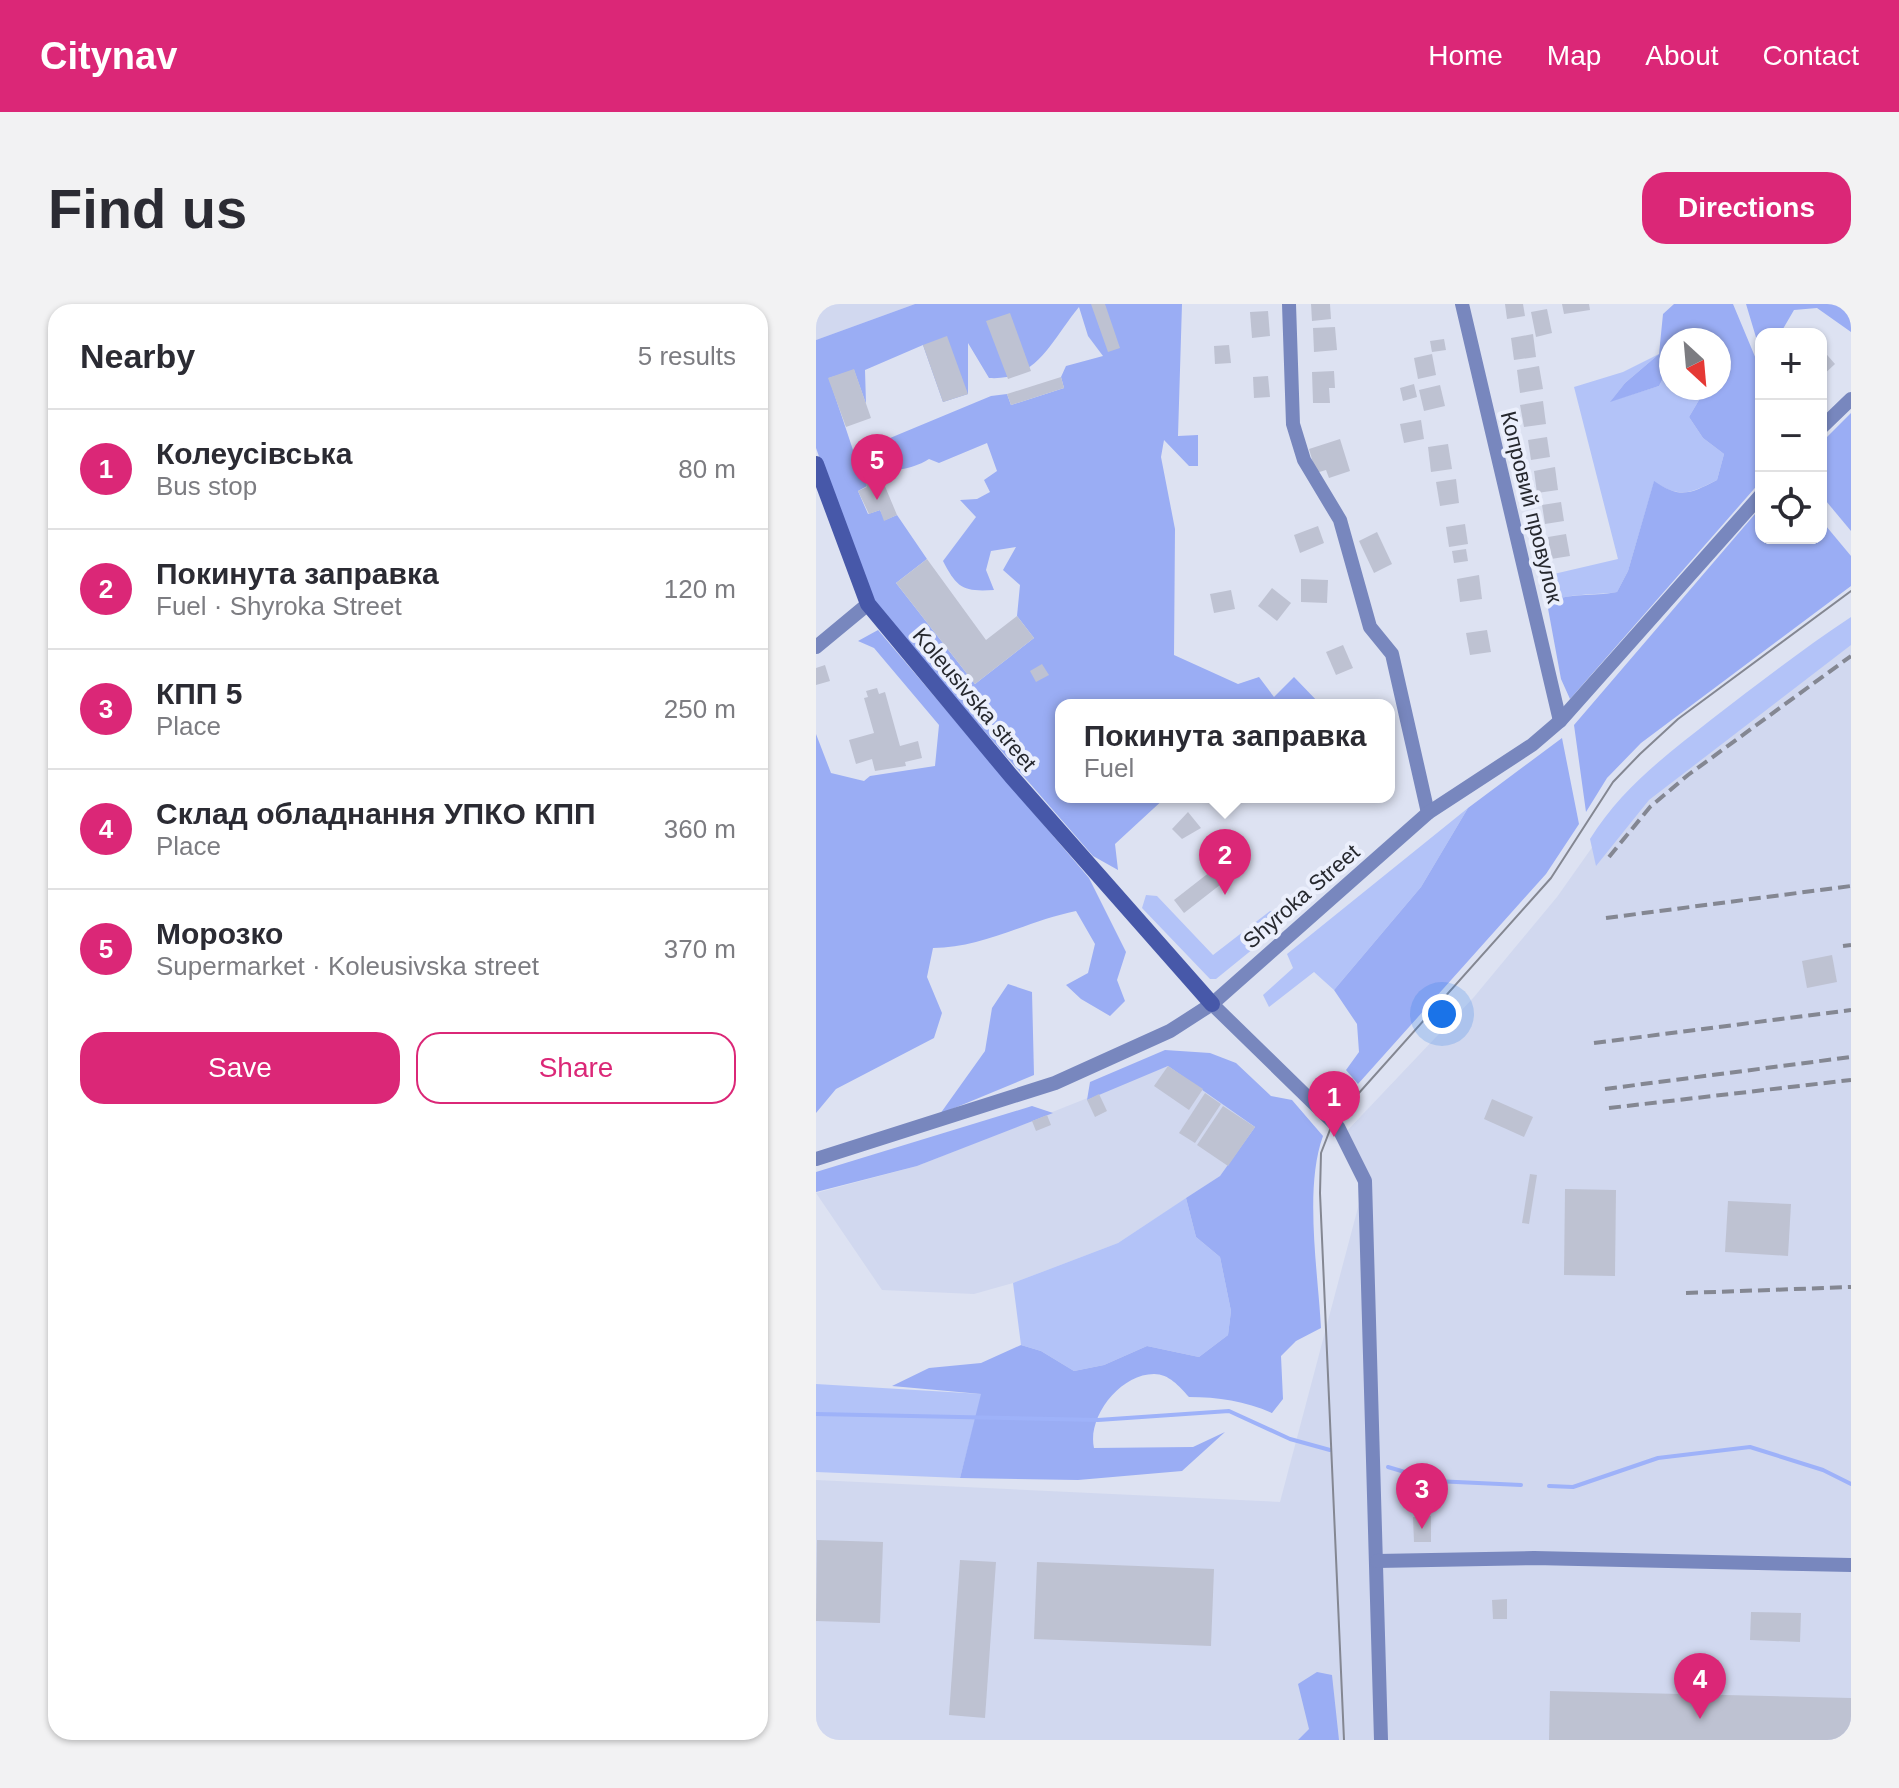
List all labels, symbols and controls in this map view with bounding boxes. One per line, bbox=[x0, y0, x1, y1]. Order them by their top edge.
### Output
text: Citynav bbox=[40, 35, 177, 77]
text: Home bbox=[1428, 40, 1503, 71]
text: Map bbox=[1547, 40, 1601, 71]
text: About bbox=[1645, 40, 1719, 71]
text: Contact bbox=[1763, 40, 1859, 71]
button: Directions bbox=[1642, 172, 1851, 244]
text: Find us bbox=[48, 177, 247, 240]
north arrow bbox=[1659, 328, 1731, 400]
map controls bbox=[1755, 328, 1827, 544]
button: + bbox=[1755, 328, 1827, 400]
text: Nearby bbox=[80, 337, 195, 375]
text: 5 results bbox=[638, 341, 736, 371]
button: − bbox=[1755, 400, 1827, 472]
street label: Копровий провулок bbox=[1496, 409, 1568, 606]
pin: 5 bbox=[851, 434, 903, 500]
text: Колеусівська bbox=[156, 437, 352, 470]
text: 1 bbox=[99, 454, 113, 484]
text: 80 m bbox=[678, 454, 736, 484]
text: Bus stop bbox=[156, 471, 257, 501]
button: locate bbox=[1755, 472, 1827, 544]
text: Покинута заправка bbox=[156, 557, 439, 590]
text: 2 bbox=[99, 574, 113, 604]
text: 120 m bbox=[664, 574, 736, 604]
text: Fuel · Shyroka Street bbox=[156, 591, 402, 621]
street label: Koleusivska street bbox=[908, 623, 1042, 776]
text: КПП 5 bbox=[156, 677, 242, 710]
text: 3 bbox=[99, 694, 113, 724]
text: 250 m bbox=[664, 694, 736, 724]
popup bbox=[1055, 699, 1395, 803]
text: Place bbox=[156, 711, 221, 741]
text: Покинута заправка bbox=[1084, 719, 1366, 752]
text: Fuel bbox=[1084, 753, 1134, 783]
text: Склад обладнання УПКО КПП bbox=[156, 797, 596, 830]
text: 4 bbox=[99, 814, 113, 844]
text: 360 m bbox=[664, 814, 736, 844]
pin: 2 bbox=[1199, 829, 1251, 895]
text: Place bbox=[156, 831, 221, 861]
street label: Shyroka Street bbox=[1238, 839, 1364, 954]
text: Морозко bbox=[156, 917, 283, 950]
text: 5 bbox=[99, 934, 113, 964]
text: 370 m bbox=[664, 934, 736, 964]
text: Supermarket · Koleusivska street bbox=[156, 951, 539, 981]
your location bbox=[1422, 994, 1462, 1034]
button: Save bbox=[80, 1032, 400, 1104]
button: Share bbox=[416, 1032, 736, 1104]
pin: 1 bbox=[1308, 1071, 1360, 1137]
pin: 3 bbox=[1396, 1463, 1448, 1529]
pin: 4 bbox=[1674, 1653, 1726, 1719]

